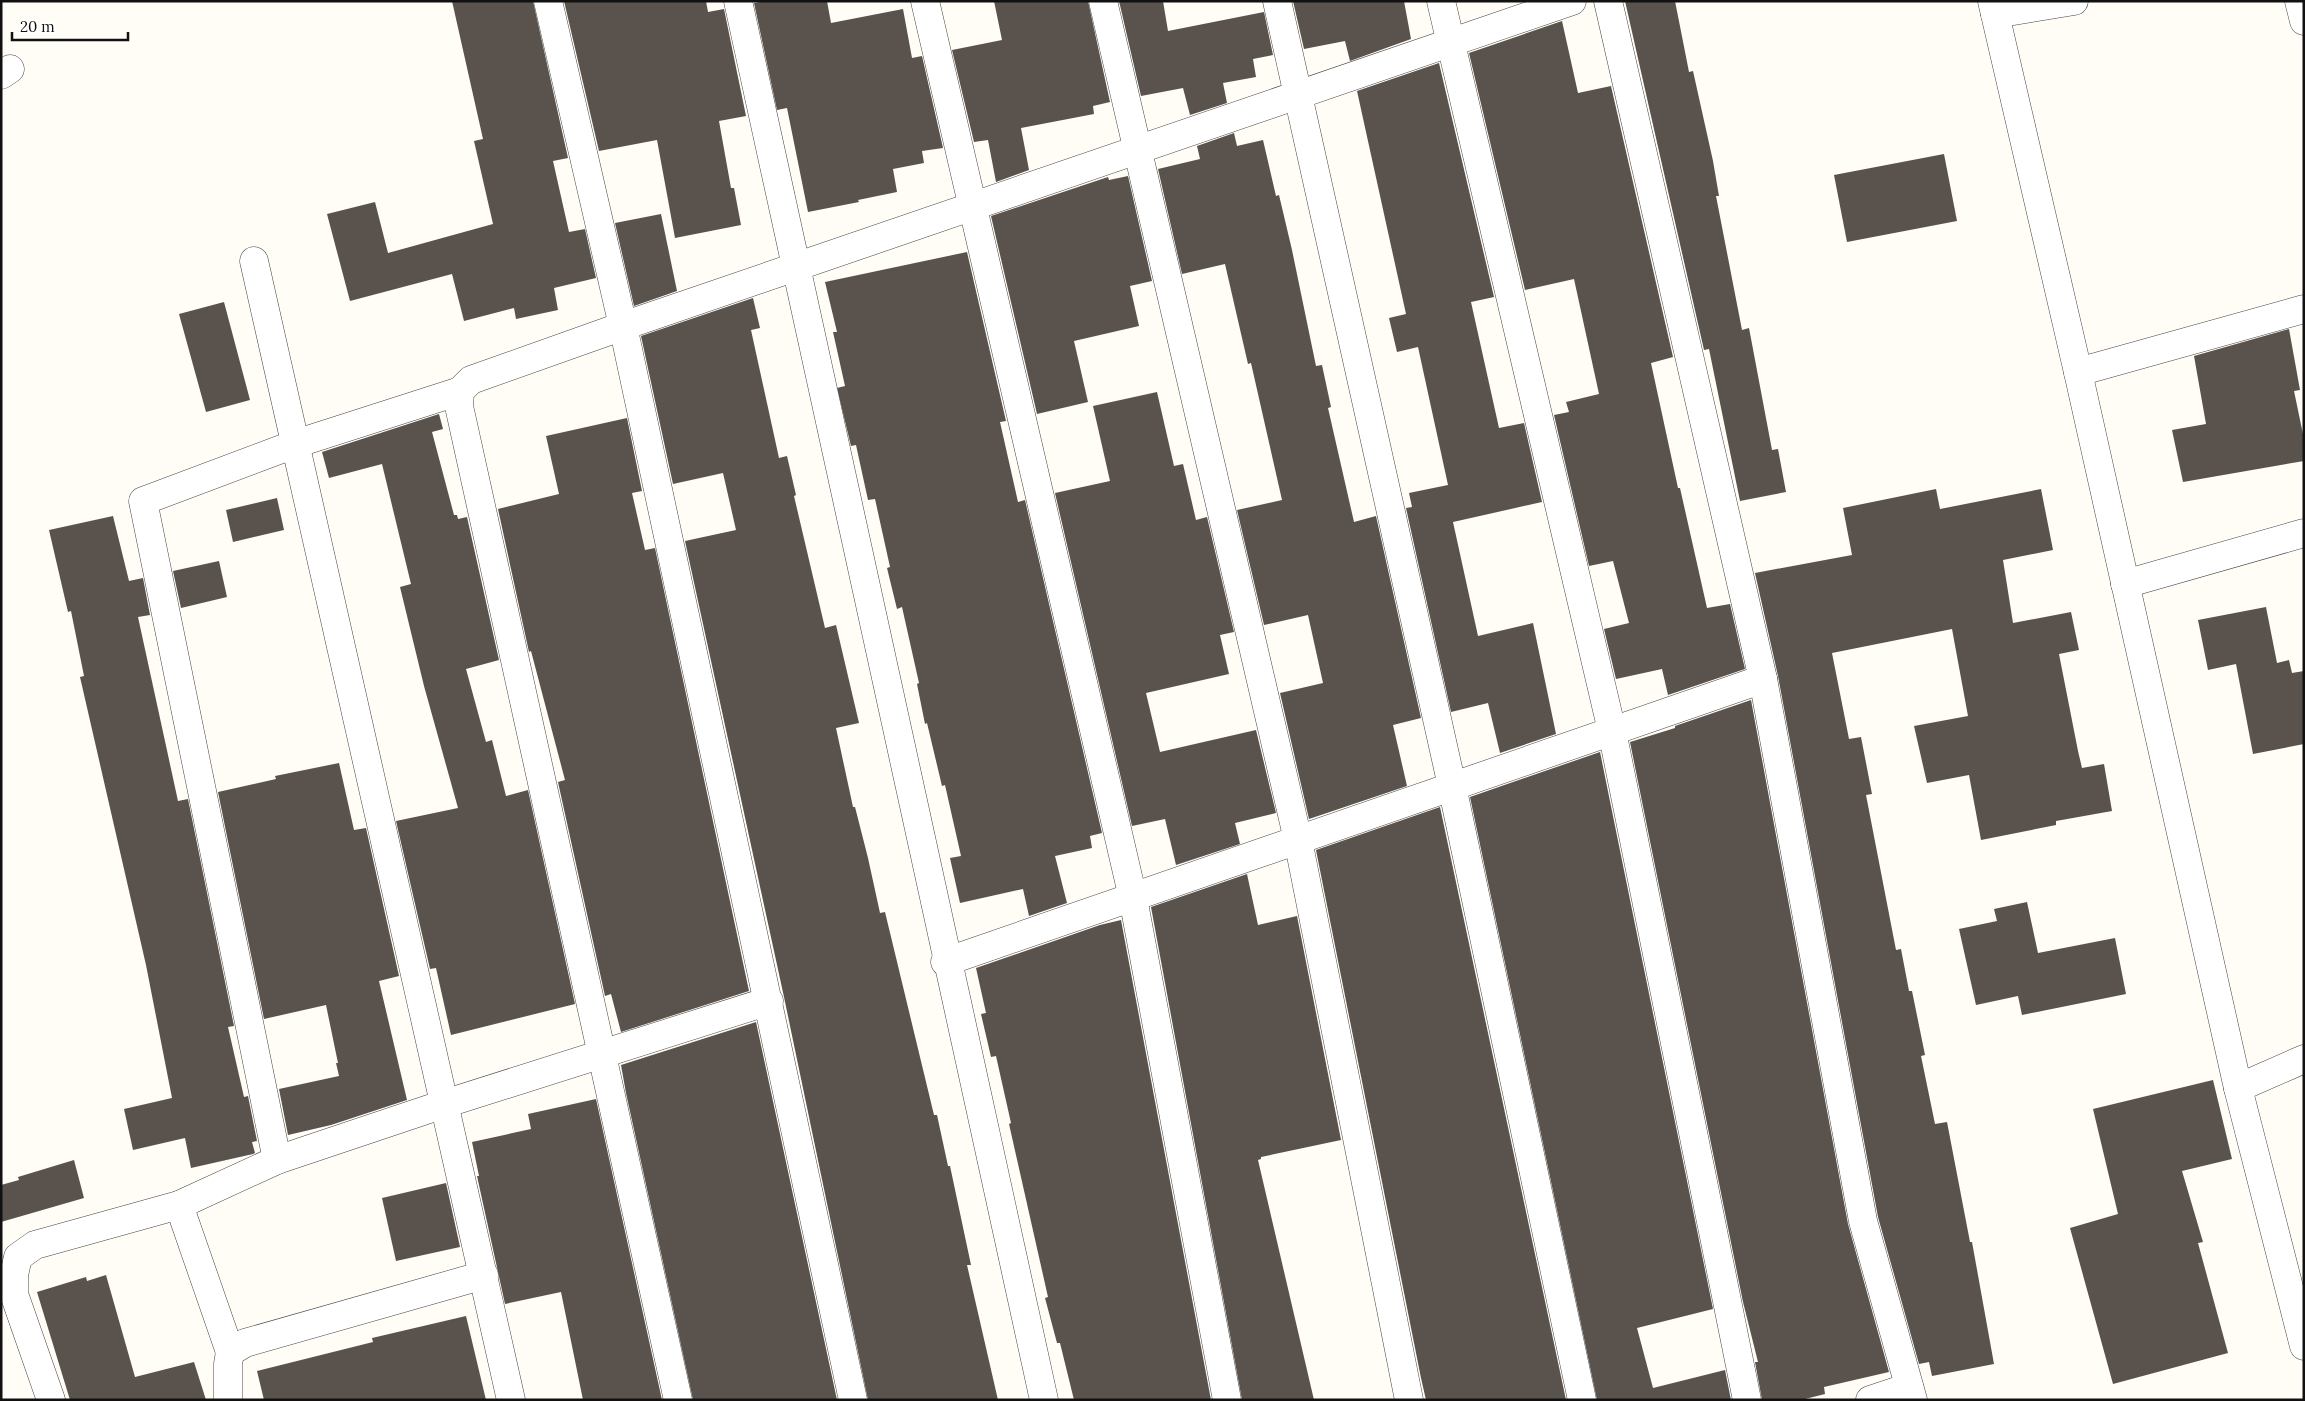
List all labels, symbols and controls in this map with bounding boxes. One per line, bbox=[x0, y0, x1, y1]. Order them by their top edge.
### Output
scale bar bbox=[12, 10, 129, 42]
text: 20 m bbox=[20, 17, 55, 36]

